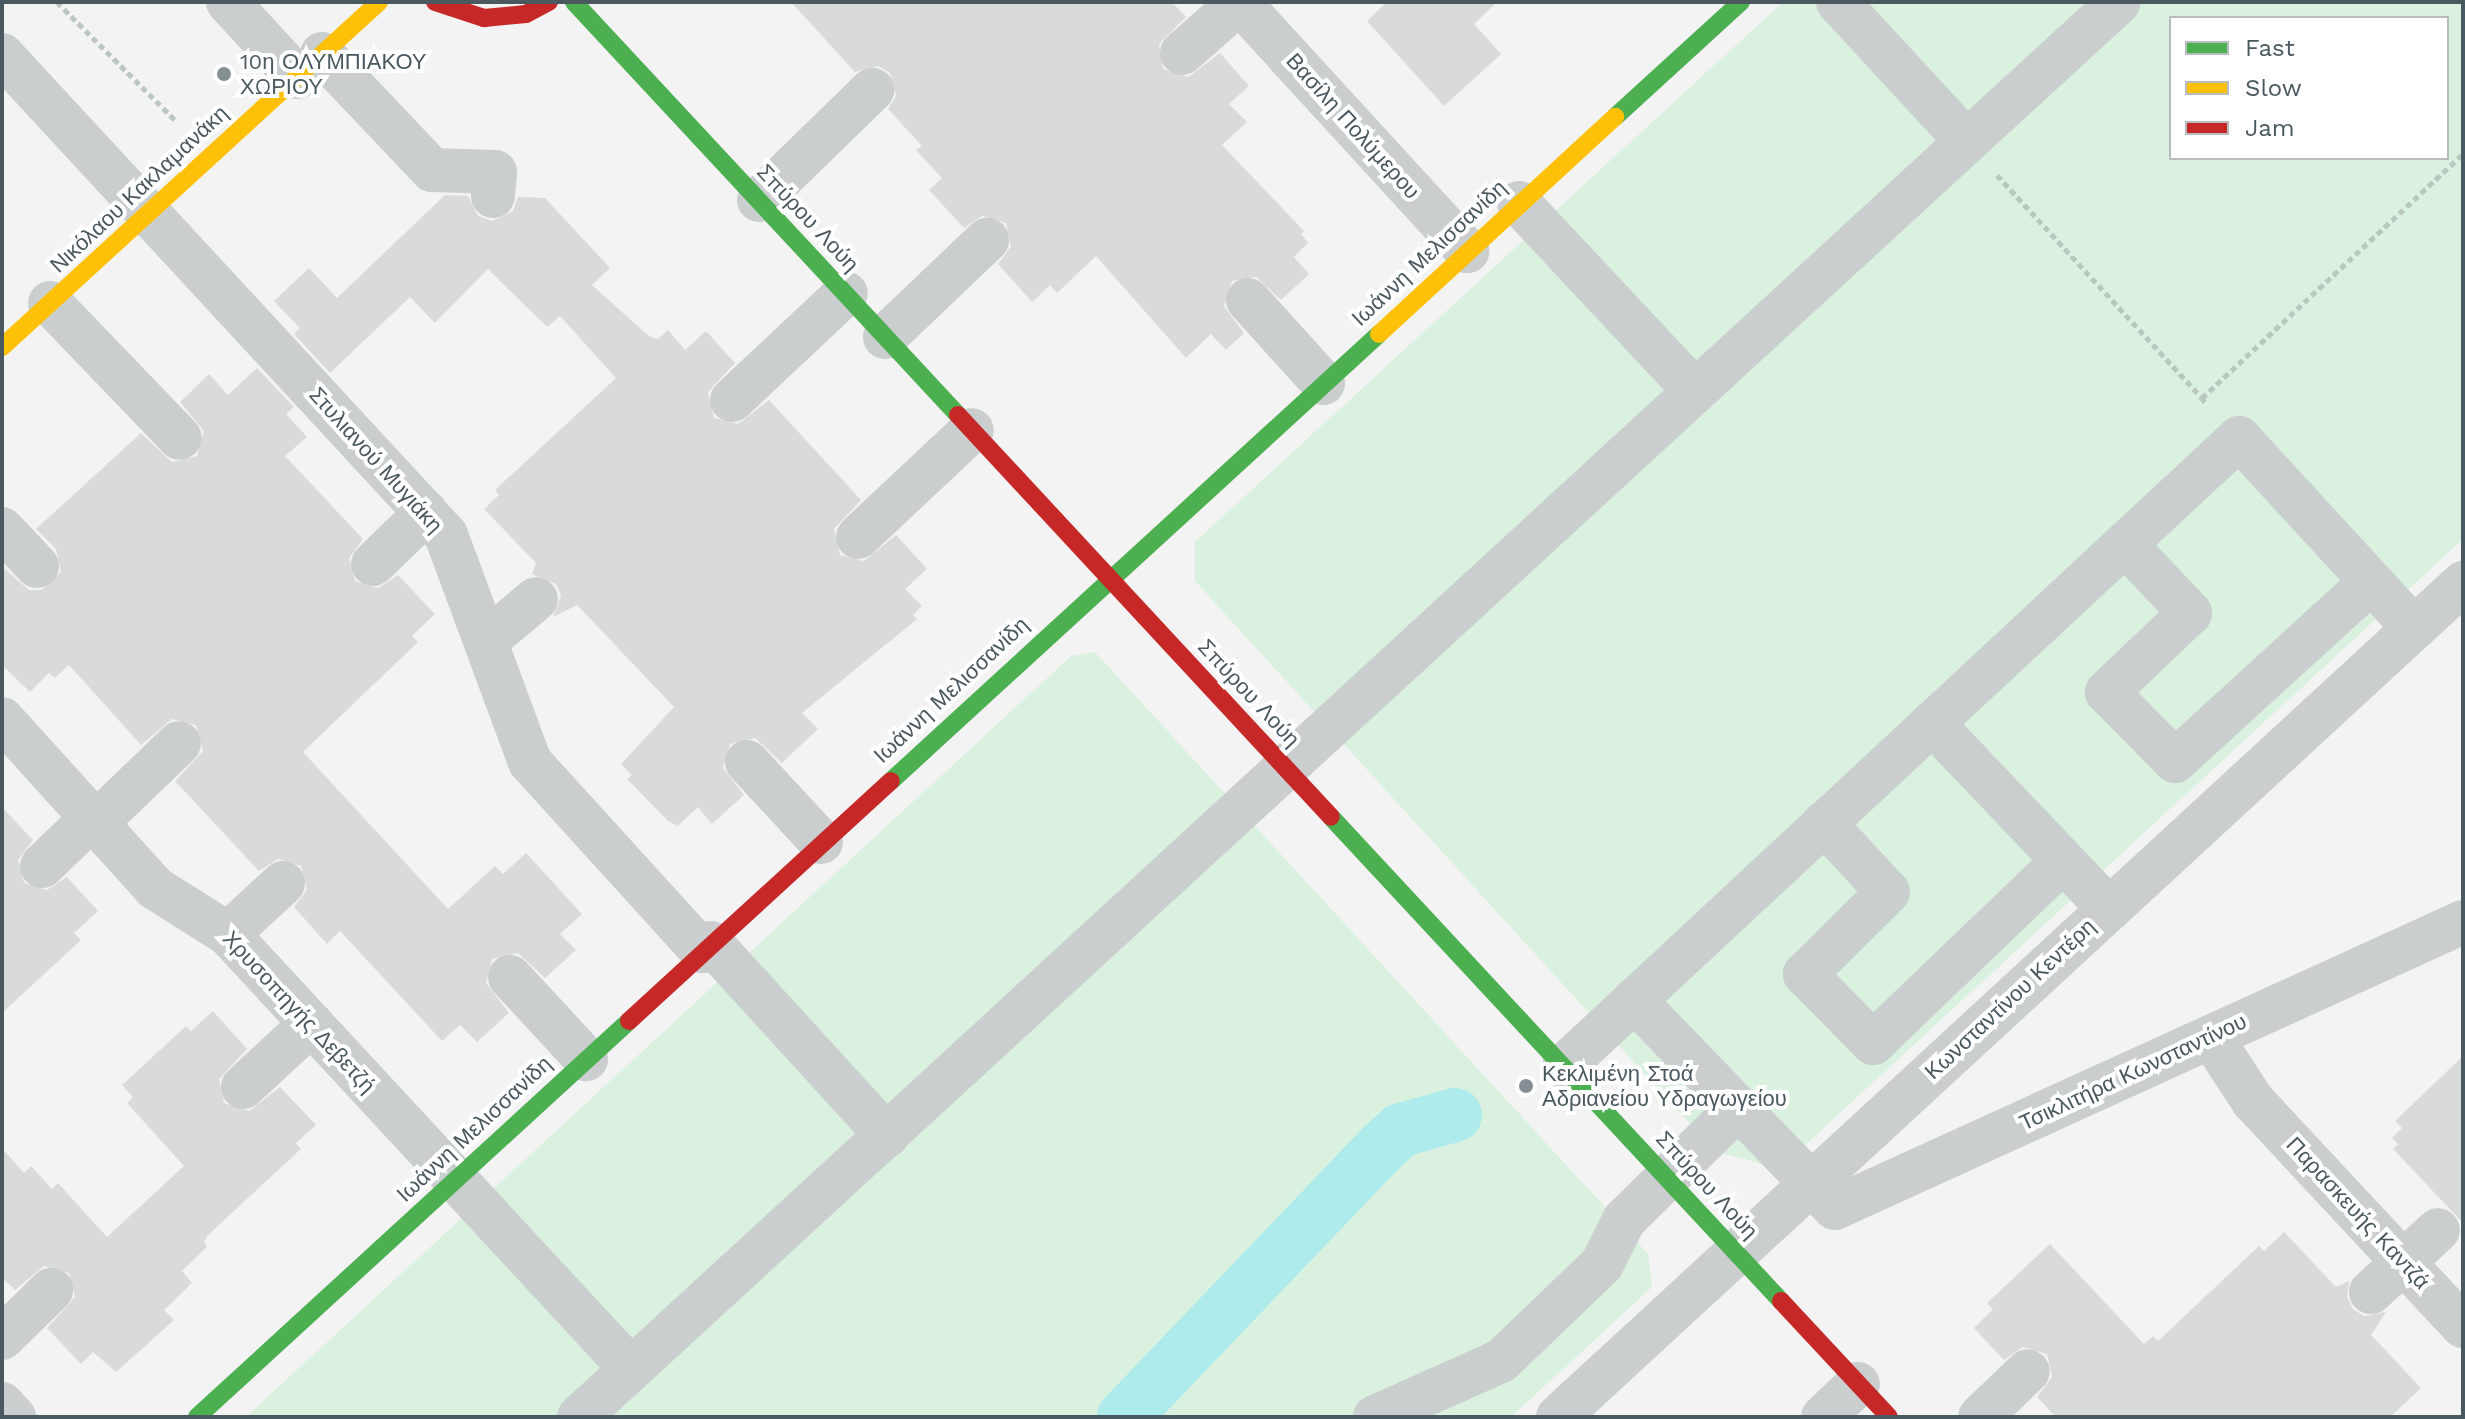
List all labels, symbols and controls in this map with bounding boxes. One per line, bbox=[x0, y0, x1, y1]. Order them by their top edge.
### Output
legend bbox=[2169, 16, 2449, 160]
text: Fast bbox=[2245, 34, 2295, 62]
place label: 10η ΟΛΥΜΠΙΑΚΟΥ ΧΩΡΙΟΥ bbox=[240, 48, 427, 100]
street label: Βασίλη Πολύμερου bbox=[1281, 48, 1425, 204]
marker: 10η ΟΛΥΜΠΙΑΚΟΥ ΧΩΡΙΟΥ bbox=[215, 65, 233, 83]
text: Slow bbox=[2245, 74, 2302, 102]
street label: Νικόλαου Κακλαμανάκη bbox=[45, 100, 233, 278]
text: Jam bbox=[2245, 114, 2295, 142]
street label: Σπύρου Λούη bbox=[752, 159, 864, 277]
street label: Ιωάννη Μελισσανίδη bbox=[1346, 174, 1512, 332]
street label: Στυλιανού Μυγιάκη bbox=[304, 382, 448, 538]
street label: Ιωάννη Μελισσανίδη bbox=[868, 611, 1034, 769]
street label: Σπύρου Λούη bbox=[1193, 634, 1305, 752]
street label: Κωνσταντίνου Κεντέρη bbox=[1919, 913, 2101, 1085]
street label: Χρυσοπηγής Δεβετζή bbox=[217, 926, 381, 1098]
street label: Τσικλιτήρα Κωνσταντίνου bbox=[2015, 1008, 2251, 1136]
street label: Ιωάννη Μελισσανίδη bbox=[391, 1050, 557, 1208]
place label: Κεκλιμένη Στοά Αδριανείου Υδραγωγείου bbox=[1542, 1060, 1787, 1112]
marker: Κεκλιμένη Στοά Αδριανείου Υδραγωγείου bbox=[1517, 1077, 1535, 1095]
street label: Σπύρου Λούη bbox=[1651, 1126, 1763, 1244]
street label: Παρασκευής Καντζά bbox=[2281, 1132, 2435, 1294]

